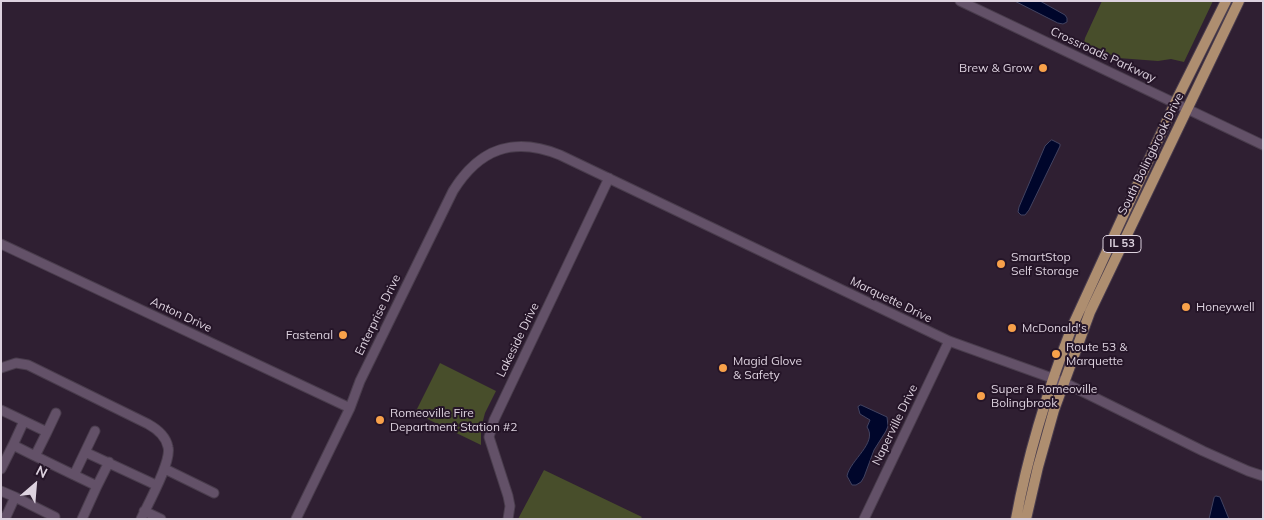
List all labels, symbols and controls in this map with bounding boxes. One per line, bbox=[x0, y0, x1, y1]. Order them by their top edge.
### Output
street label: Crossroads Parkway bbox=[1048, 24, 1158, 86]
place label: Brew & Grow bbox=[959, 61, 1033, 75]
marker: Brew & Grow bbox=[1037, 62, 1049, 74]
street label: South Bolingbrook Drive bbox=[1115, 91, 1187, 217]
road number: IL 53 bbox=[1103, 235, 1141, 252]
place label: SmartStop Self Storage bbox=[1011, 250, 1079, 278]
marker: SmartStop Self Storage bbox=[995, 258, 1007, 270]
street label: Enterprise Drive bbox=[352, 272, 404, 358]
street label: Marquette Drive bbox=[848, 274, 934, 326]
street label: Anton Drive bbox=[148, 295, 214, 335]
street label: Lakeside Drive bbox=[494, 300, 542, 380]
place label: Honeywell bbox=[1196, 300, 1255, 314]
marker: Honeywell bbox=[1180, 301, 1192, 313]
place label: McDonald's bbox=[1022, 321, 1087, 335]
marker: McDonald's bbox=[1006, 322, 1018, 334]
place label: Fastenal bbox=[286, 328, 333, 342]
marker: Fastenal bbox=[337, 329, 349, 341]
place label: Route 53 & Marquette bbox=[1066, 340, 1127, 368]
marker: Route 53 & Marquette bbox=[1050, 348, 1062, 360]
place label: Magid Glove & Safety bbox=[733, 354, 802, 382]
marker: Magid Glove & Safety bbox=[717, 362, 729, 374]
street label: Naperville Drive bbox=[869, 382, 921, 468]
place label: Super 8 Romeoville Bolingbrook bbox=[991, 382, 1097, 410]
marker: Super 8 Romeoville Bolingbrook bbox=[975, 390, 987, 402]
place label: Romeoville Fire Department Station #2 bbox=[390, 406, 518, 434]
marker: Romeoville Fire Department Station #2 bbox=[374, 414, 386, 426]
north arrow bbox=[10, 460, 60, 510]
text: N bbox=[33, 461, 51, 482]

